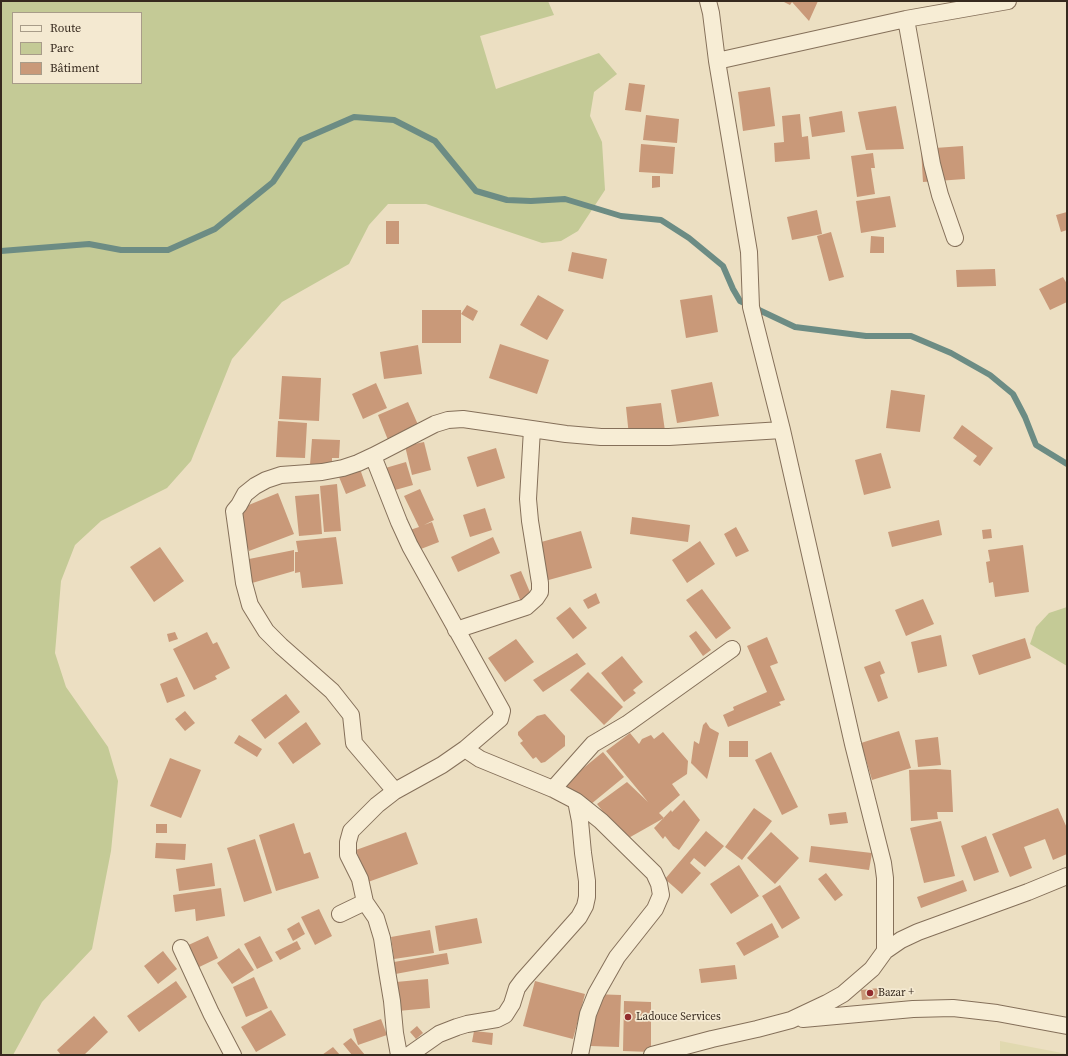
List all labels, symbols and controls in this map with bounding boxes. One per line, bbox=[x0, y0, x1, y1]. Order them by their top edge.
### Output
legend bbox=[12, 12, 142, 84]
text: Route bbox=[50, 20, 81, 36]
text: Parc bbox=[50, 40, 74, 56]
text: Bâtiment bbox=[50, 60, 99, 76]
place label: Bazar + bbox=[878, 986, 914, 1000]
marker: Bazar + bbox=[865, 988, 875, 998]
place label: Ladouce Services bbox=[636, 1010, 721, 1024]
marker: Ladouce Services bbox=[623, 1012, 633, 1022]

